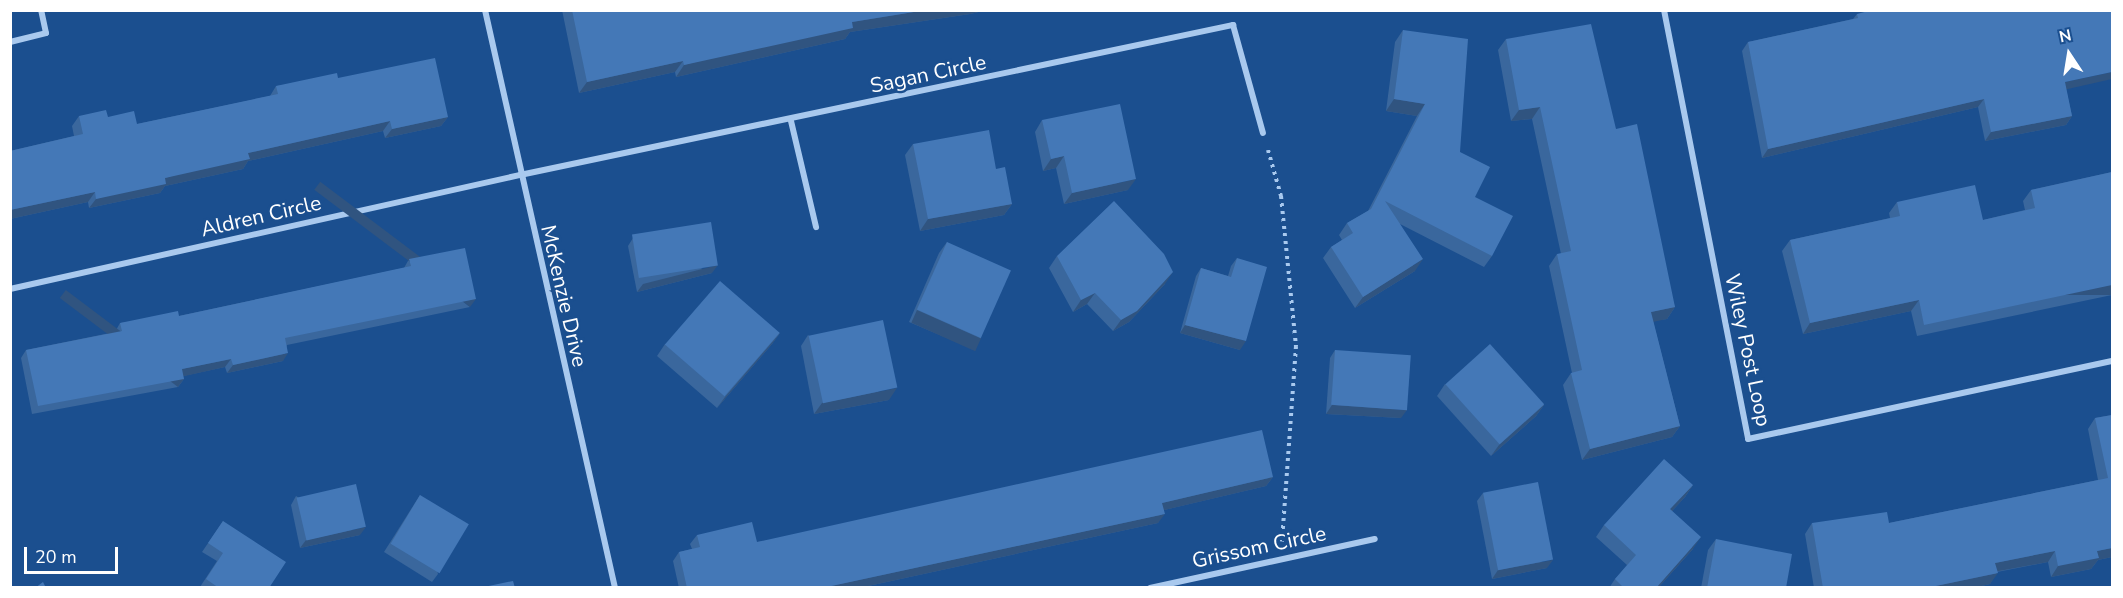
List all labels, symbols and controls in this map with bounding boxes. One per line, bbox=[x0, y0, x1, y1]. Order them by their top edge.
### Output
north arrow bbox=[2039, 24, 2099, 84]
text: N bbox=[2057, 24, 2073, 48]
street label: Sagan Circle bbox=[868, 49, 988, 99]
street label: Aldren Circle bbox=[198, 190, 324, 242]
street label: McKenzie Drive bbox=[535, 223, 593, 369]
street label: Wiley Post Loop bbox=[1720, 271, 1776, 429]
street label: Grissom Circle bbox=[1190, 521, 1328, 573]
scale bar bbox=[27, 535, 122, 573]
text: 20 m bbox=[35, 545, 77, 569]

